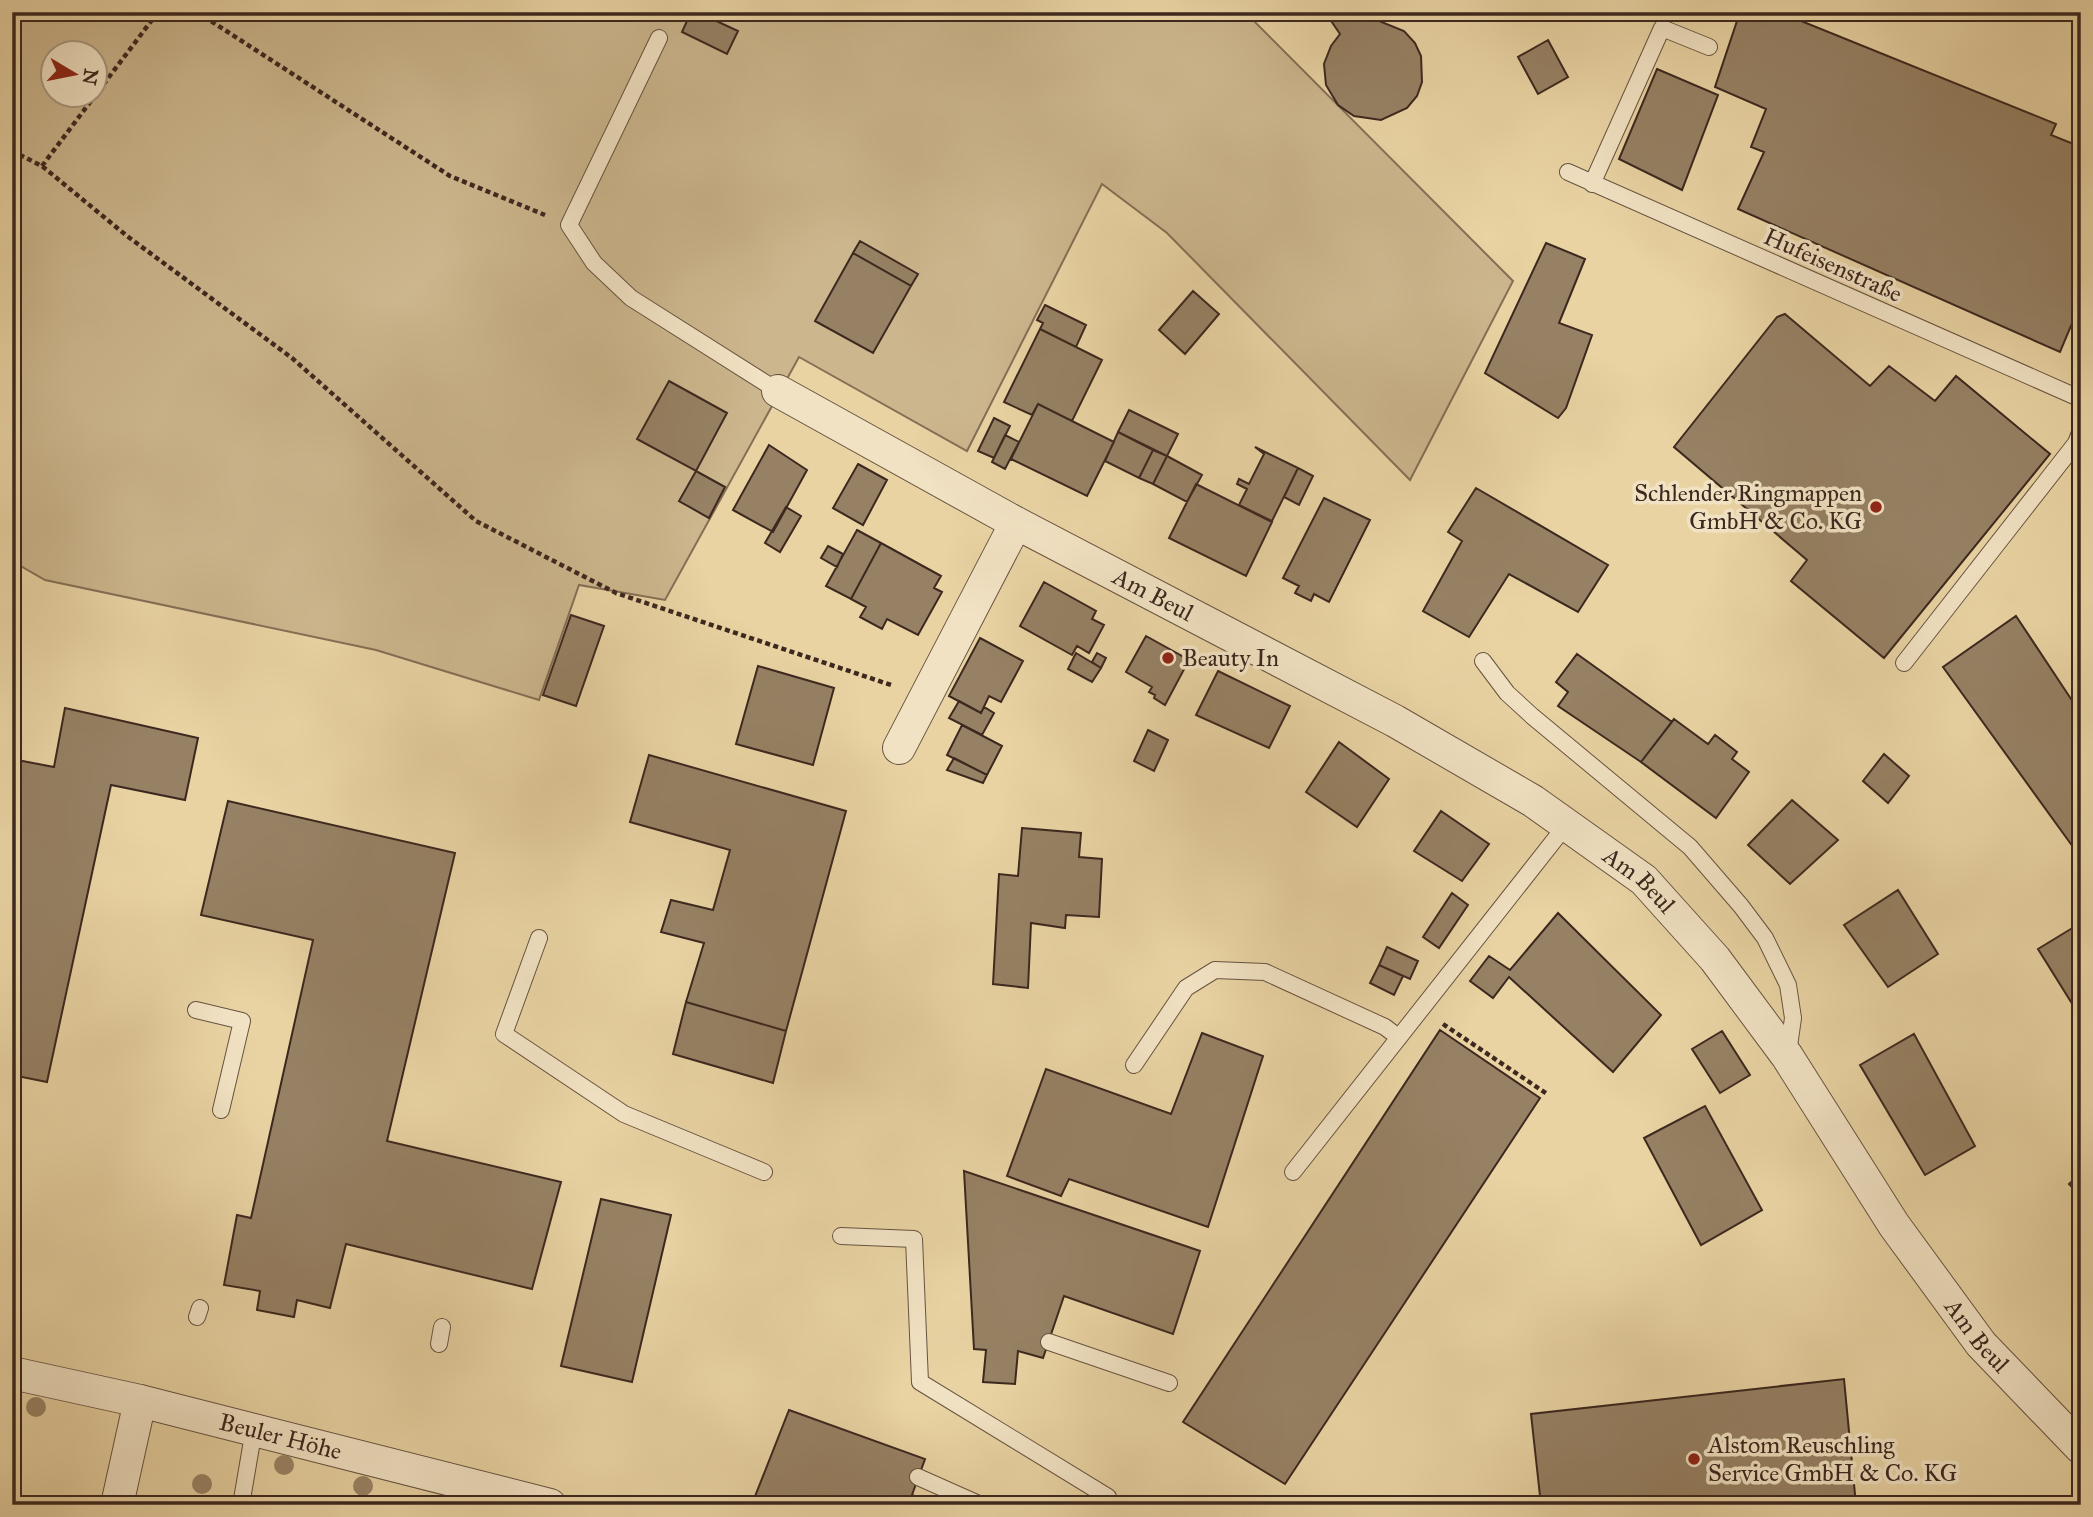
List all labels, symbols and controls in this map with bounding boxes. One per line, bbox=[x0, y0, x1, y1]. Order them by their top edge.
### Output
north arrow bbox=[38, 38, 108, 108]
text: N bbox=[78, 67, 103, 87]
street label: Hufeisenstraße bbox=[1759, 221, 1907, 309]
place label: Schlender Ringmappen GmbH & Co. KG bbox=[1634, 478, 1862, 536]
marker: Schlender Ringmappen GmbH & Co. KG bbox=[1868, 499, 1884, 515]
street label: Am Beul bbox=[1107, 561, 1199, 628]
place label: Beauty In bbox=[1182, 643, 1279, 673]
marker: Beauty In bbox=[1160, 650, 1176, 666]
street label: Am Beul bbox=[1596, 840, 1682, 920]
street label: Am Beul bbox=[1937, 1292, 2016, 1380]
street label: Beuler Höhe bbox=[216, 1407, 345, 1467]
place label: Alstom Reuschling Service GmbH & Co. KG bbox=[1707, 1430, 1957, 1488]
marker: Alstom Reuschling Service GmbH & Co. KG bbox=[1686, 1451, 1702, 1467]

